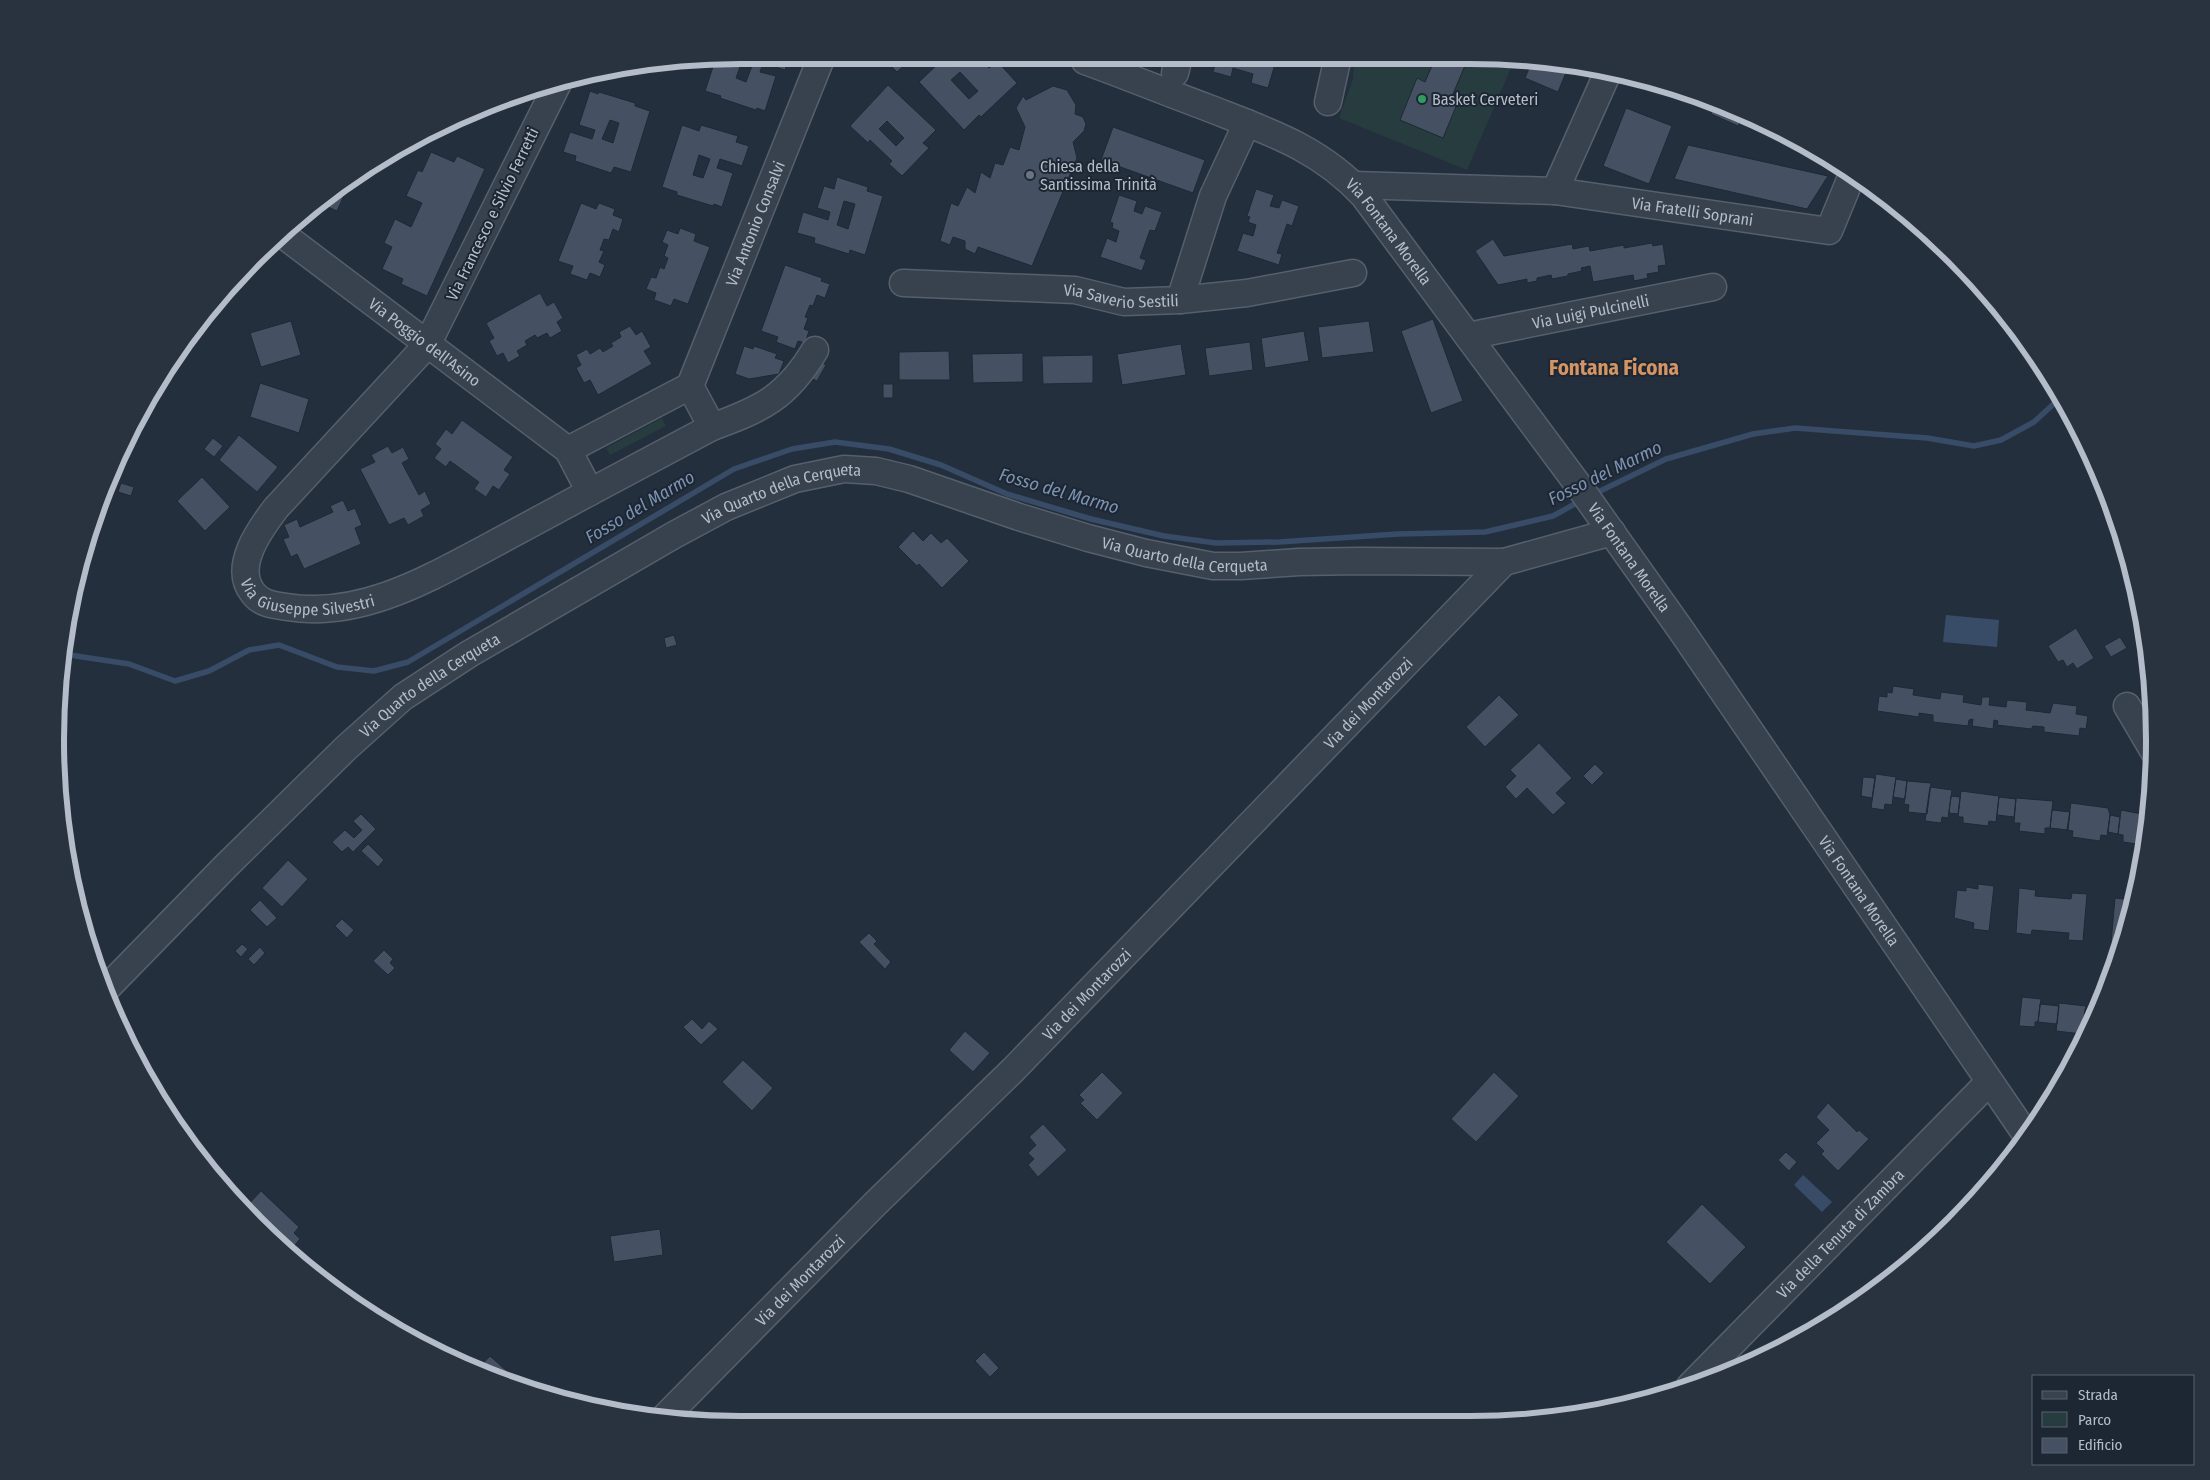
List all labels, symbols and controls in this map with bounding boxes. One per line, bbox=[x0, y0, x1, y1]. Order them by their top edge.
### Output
place label: Basket Cerveteri bbox=[1432, 90, 1538, 109]
marker: Basket Cerveteri bbox=[1416, 93, 1428, 105]
street label: Via Francesco e Silvio Ferretti bbox=[442, 125, 543, 304]
place label: Chiesa della Santissima Trinità bbox=[1040, 157, 1157, 194]
street label: Via Antonio Consalvi bbox=[722, 158, 789, 289]
marker: Chiesa della Santissima Trinità bbox=[1024, 169, 1036, 181]
street label: Via Fontana Morella bbox=[1342, 174, 1436, 289]
street label: Via Fratelli Soprani bbox=[1630, 193, 1754, 230]
street label: Via Saverio Sestili bbox=[1063, 281, 1179, 312]
street label: Via Luigi Pulcinelli bbox=[1531, 291, 1651, 333]
street label: Via Poggio dell'Asino bbox=[365, 294, 484, 391]
district label: Fontana Ficona bbox=[1549, 355, 1679, 381]
water label: Fosso del Marmo bbox=[1545, 436, 1665, 510]
street label: Via Quarto della Cerqueta bbox=[699, 460, 862, 528]
water label: Fosso del Marmo bbox=[997, 463, 1121, 519]
water label: Fosso del Marmo bbox=[581, 466, 699, 548]
street label: Via Fontana Morella bbox=[1584, 499, 1674, 616]
street label: Via Quarto della Cerqueta bbox=[1100, 533, 1268, 577]
street label: Via Giuseppe Silvestri bbox=[237, 576, 377, 619]
street label: Via Quarto della Cerqueta bbox=[356, 629, 503, 741]
street label: Via dei Montarozzi bbox=[1320, 654, 1417, 753]
street label: Via Fontana Morella bbox=[1815, 832, 1903, 950]
street label: Via dei Montarozzi bbox=[1038, 945, 1135, 1044]
street label: Via della Tenuta di Zambra bbox=[1773, 1165, 1908, 1302]
street label: Via dei Montarozzi bbox=[752, 1231, 849, 1330]
legend bbox=[2032, 1375, 2195, 1465]
text: Strada bbox=[2078, 1386, 2118, 1404]
text: Parco bbox=[2078, 1411, 2111, 1429]
text: Edificio bbox=[2078, 1436, 2123, 1454]

